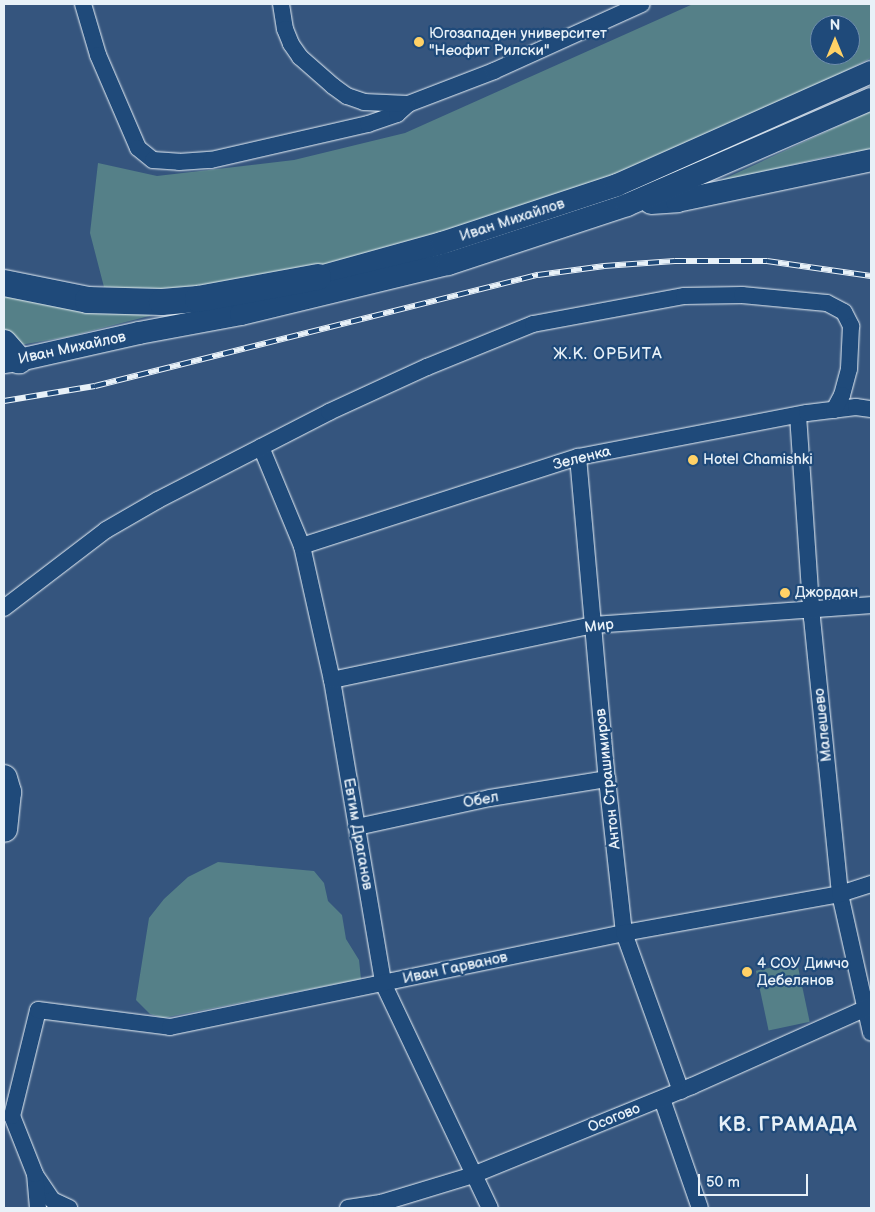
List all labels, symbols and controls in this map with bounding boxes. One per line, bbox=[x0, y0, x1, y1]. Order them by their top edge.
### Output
north arrow bbox=[810, 15, 860, 65]
text: N bbox=[830, 17, 840, 34]
place label: Югозападен университет "Неофит Рилски" bbox=[429, 24, 607, 59]
marker: Югозападен университет "Неофит Рилски" bbox=[413, 36, 425, 48]
street label: Иван Михайлов bbox=[457, 195, 567, 245]
street label: Иван Михайлов bbox=[17, 328, 127, 368]
district label: Ж.К. ОРБИТА bbox=[552, 345, 664, 365]
street label: Зеленка bbox=[551, 442, 613, 474]
place label: Hotel Chamishki bbox=[703, 451, 813, 469]
marker: Hotel Chamishki bbox=[687, 454, 699, 466]
place label: Джордан bbox=[795, 584, 858, 602]
marker: Джордан bbox=[779, 587, 791, 599]
street label: Мир bbox=[583, 615, 615, 637]
street label: Малешево bbox=[810, 687, 836, 763]
street label: Антон Страшимиров bbox=[592, 708, 624, 850]
street label: Евтим Драганов bbox=[339, 777, 377, 891]
street label: Обел bbox=[462, 788, 500, 812]
street label: Иван Гарванов bbox=[401, 948, 509, 988]
place label: 4 СОУ Димчо Дебелянов bbox=[757, 954, 849, 989]
marker: 4 СОУ Димчо Дебелянов bbox=[741, 966, 753, 978]
street label: Осогово bbox=[585, 1099, 643, 1137]
district label: КВ. ГРАМАДА bbox=[717, 1113, 859, 1137]
scale bar bbox=[700, 1164, 810, 1196]
text: 50 m bbox=[706, 1173, 740, 1192]

